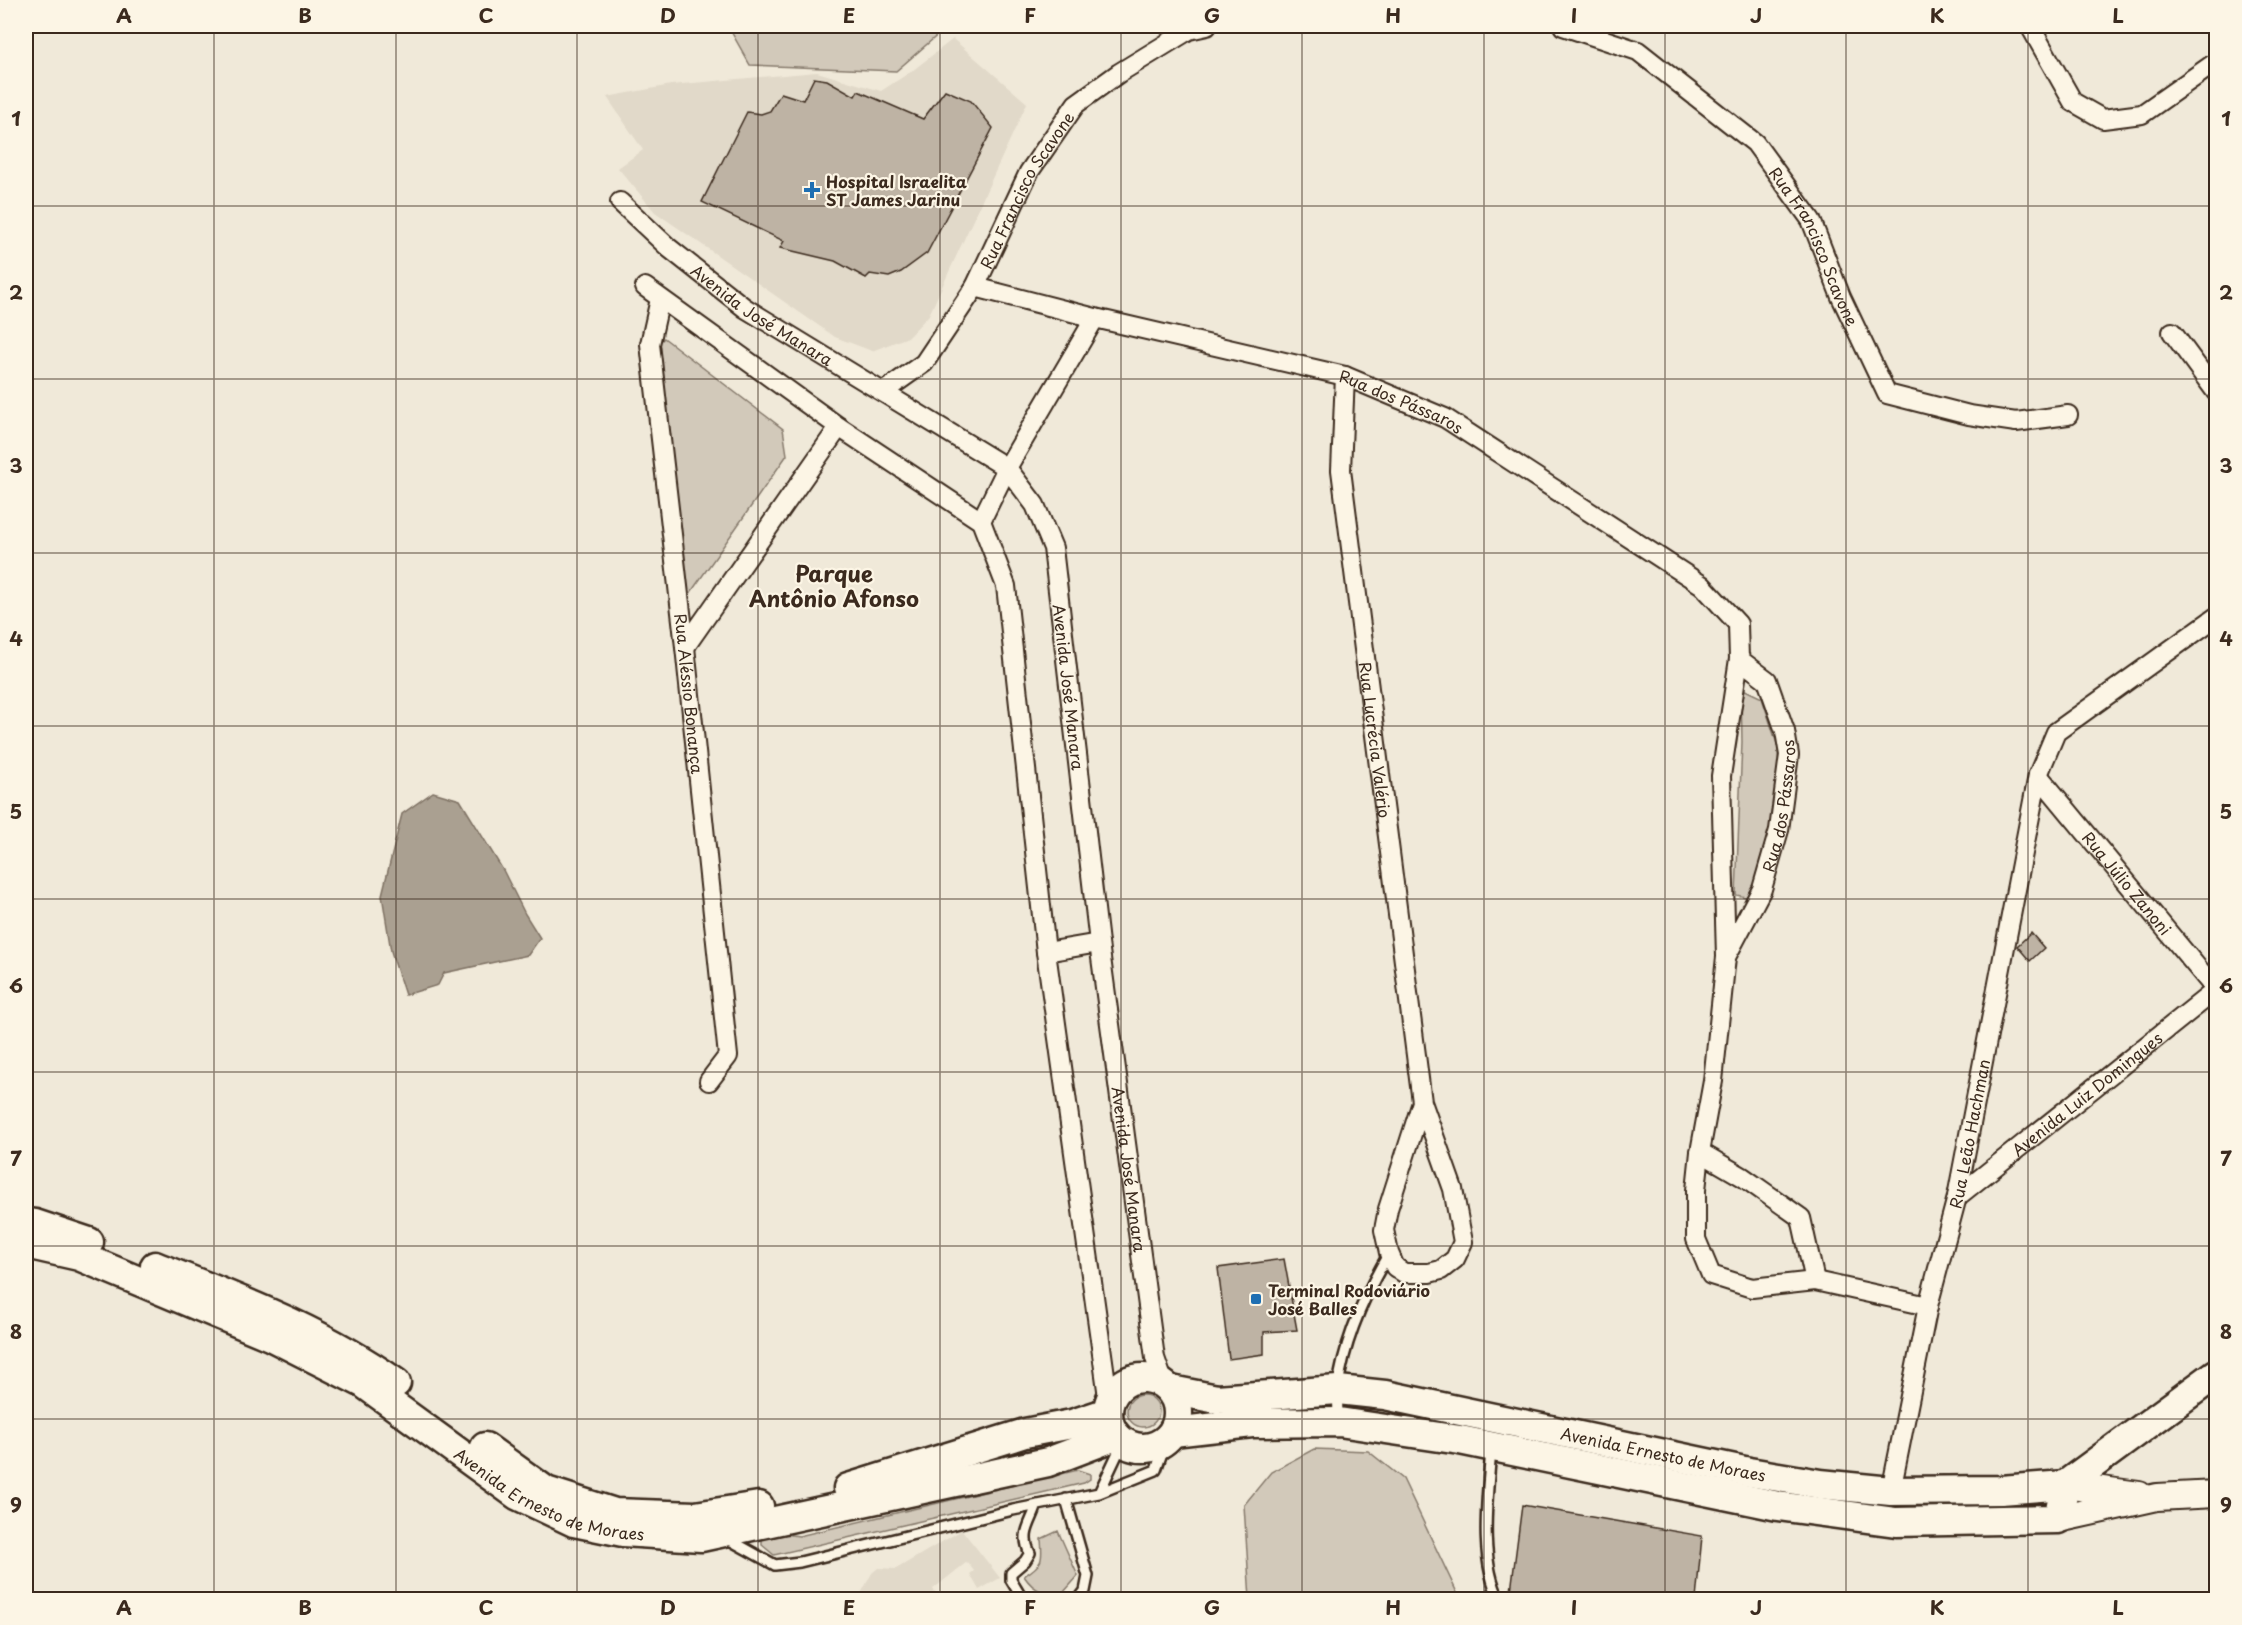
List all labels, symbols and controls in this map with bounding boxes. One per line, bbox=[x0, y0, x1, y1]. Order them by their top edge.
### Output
text: A bbox=[116, 0, 132, 30]
text: B bbox=[298, 0, 312, 30]
text: C bbox=[478, 0, 494, 30]
text: D bbox=[660, 0, 676, 30]
text: E bbox=[843, 0, 855, 30]
text: F bbox=[1024, 0, 1036, 30]
text: G bbox=[1204, 0, 1220, 30]
text: H bbox=[1385, 0, 1401, 30]
text: I bbox=[1571, 0, 1577, 30]
text: J bbox=[1750, 0, 1762, 30]
text: K bbox=[1930, 0, 1945, 30]
text: L bbox=[2112, 0, 2124, 30]
text: 1 bbox=[11, 103, 21, 133]
text: 1 bbox=[2221, 103, 2231, 133]
street label: Rua Francisco Scavone bbox=[973, 106, 1080, 272]
street label: Rua Francisco Scavone bbox=[1764, 162, 1865, 330]
place label: Hospital Israelita ST James Jarinu bbox=[826, 169, 967, 211]
marker: Hospital Israelita ST James Jarinu bbox=[803, 181, 821, 199]
street label: Avenida José Manara bbox=[686, 258, 838, 371]
text: 2 bbox=[9, 277, 23, 307]
text: 2 bbox=[2219, 277, 2233, 307]
street label: Rua dos Pássaros bbox=[1337, 363, 1468, 439]
text: 3 bbox=[9, 450, 23, 480]
text: 3 bbox=[2219, 450, 2233, 480]
district label: Parque Antônio Afonso bbox=[749, 556, 919, 614]
street label: Avenida José Manara bbox=[1048, 603, 1091, 771]
street label: Rua Aléssio Bonança bbox=[669, 612, 710, 775]
text: 4 bbox=[9, 623, 23, 653]
text: 4 bbox=[2219, 623, 2233, 653]
street label: Rua Lucrécia Valério bbox=[1354, 660, 1397, 819]
street label: Rua dos Pássaros bbox=[1756, 738, 1801, 875]
text: 5 bbox=[10, 796, 22, 826]
text: 5 bbox=[2220, 796, 2232, 826]
street label: Rua Júlio Zanoni bbox=[2077, 826, 2177, 940]
text: 6 bbox=[9, 970, 23, 1000]
text: 6 bbox=[2219, 970, 2233, 1000]
street label: Avenida Luiz Domingues bbox=[2006, 1026, 2167, 1161]
street label: Rua Leão Hachman bbox=[1942, 1057, 1995, 1211]
street label: Avenida José Manara bbox=[1106, 1085, 1153, 1253]
text: 7 bbox=[10, 1143, 22, 1173]
text: 7 bbox=[2220, 1143, 2232, 1173]
place label: Terminal Rodoviário José Balles bbox=[1268, 1278, 1430, 1320]
marker: Terminal Rodoviário José Balles bbox=[1249, 1292, 1263, 1306]
text: 8 bbox=[10, 1316, 22, 1346]
text: 8 bbox=[2220, 1316, 2232, 1346]
street label: Avenida Ernesto de Moraes bbox=[1559, 1421, 1768, 1487]
street label: Avenida Ernesto de Moraes bbox=[450, 1441, 645, 1545]
text: 9 bbox=[10, 1489, 22, 1519]
text: 9 bbox=[2220, 1489, 2232, 1519]
text: A bbox=[116, 1592, 132, 1622]
text: B bbox=[298, 1592, 312, 1622]
text: C bbox=[478, 1592, 494, 1622]
text: D bbox=[660, 1592, 676, 1622]
text: E bbox=[843, 1592, 855, 1622]
text: F bbox=[1024, 1592, 1036, 1622]
text: G bbox=[1204, 1592, 1220, 1622]
text: H bbox=[1385, 1592, 1401, 1622]
text: I bbox=[1571, 1592, 1577, 1622]
text: J bbox=[1750, 1592, 1762, 1622]
text: K bbox=[1930, 1592, 1945, 1622]
text: L bbox=[2112, 1592, 2124, 1622]

